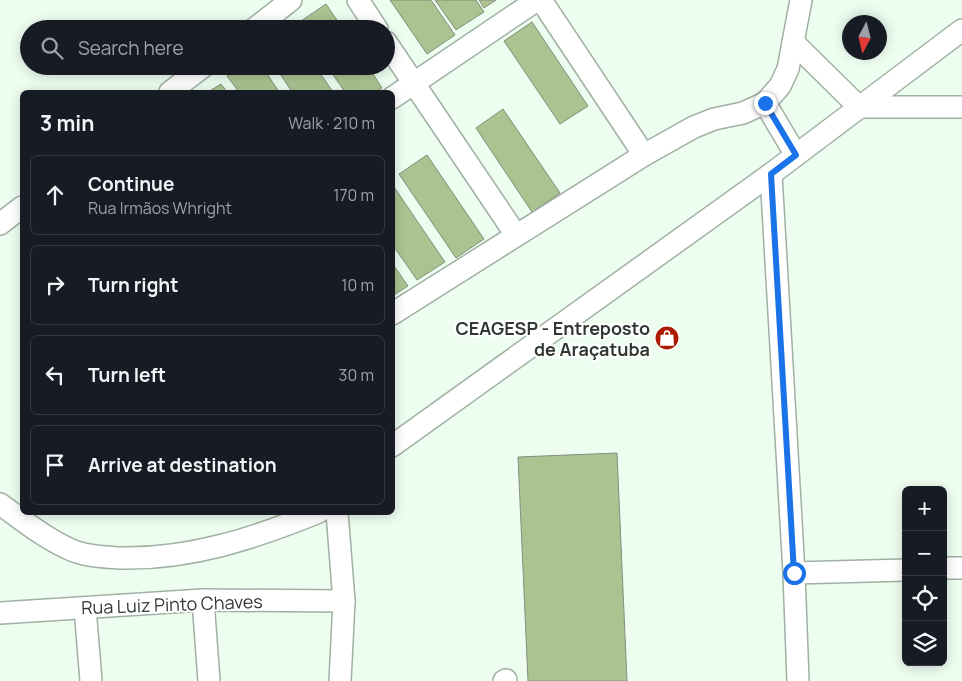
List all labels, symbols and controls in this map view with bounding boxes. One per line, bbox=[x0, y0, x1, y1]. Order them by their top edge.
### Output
north arrow bbox=[842, 15, 887, 60]
search box bbox=[20, 20, 395, 75]
icon: search bbox=[38, 34, 66, 62]
text: Search here bbox=[78, 35, 184, 61]
route end bbox=[754, 92, 777, 115]
text: 3 min bbox=[40, 109, 94, 137]
text: Walk · 210 m bbox=[288, 112, 375, 134]
text: Continue bbox=[88, 171, 174, 197]
icon: ahead bbox=[41, 181, 69, 209]
text: 170 m bbox=[333, 184, 374, 206]
text: Rua Irmãos Whright bbox=[88, 197, 232, 219]
icon: right bbox=[41, 271, 69, 299]
text: Turn right bbox=[88, 272, 178, 298]
text: 10 m bbox=[341, 274, 374, 296]
place label: CEAGESP - Entreposto de Araçatuba bbox=[455, 316, 650, 361]
shop icon: CEAGESP - Entreposto de Araçatuba bbox=[654, 325, 680, 351]
icon: left bbox=[41, 361, 69, 389]
text: Turn left bbox=[88, 362, 166, 388]
text: 30 m bbox=[339, 364, 374, 386]
icon: arrive bbox=[41, 451, 69, 479]
text: Arrive at destination bbox=[88, 452, 277, 478]
map controls bbox=[902, 486, 947, 666]
button: + bbox=[902, 486, 947, 531]
button: − bbox=[902, 531, 947, 576]
route start bbox=[783, 562, 806, 585]
button: locate bbox=[902, 576, 947, 621]
street label: Rua Luiz Pinto Chaves bbox=[81, 589, 263, 619]
button: layers bbox=[902, 621, 947, 666]

